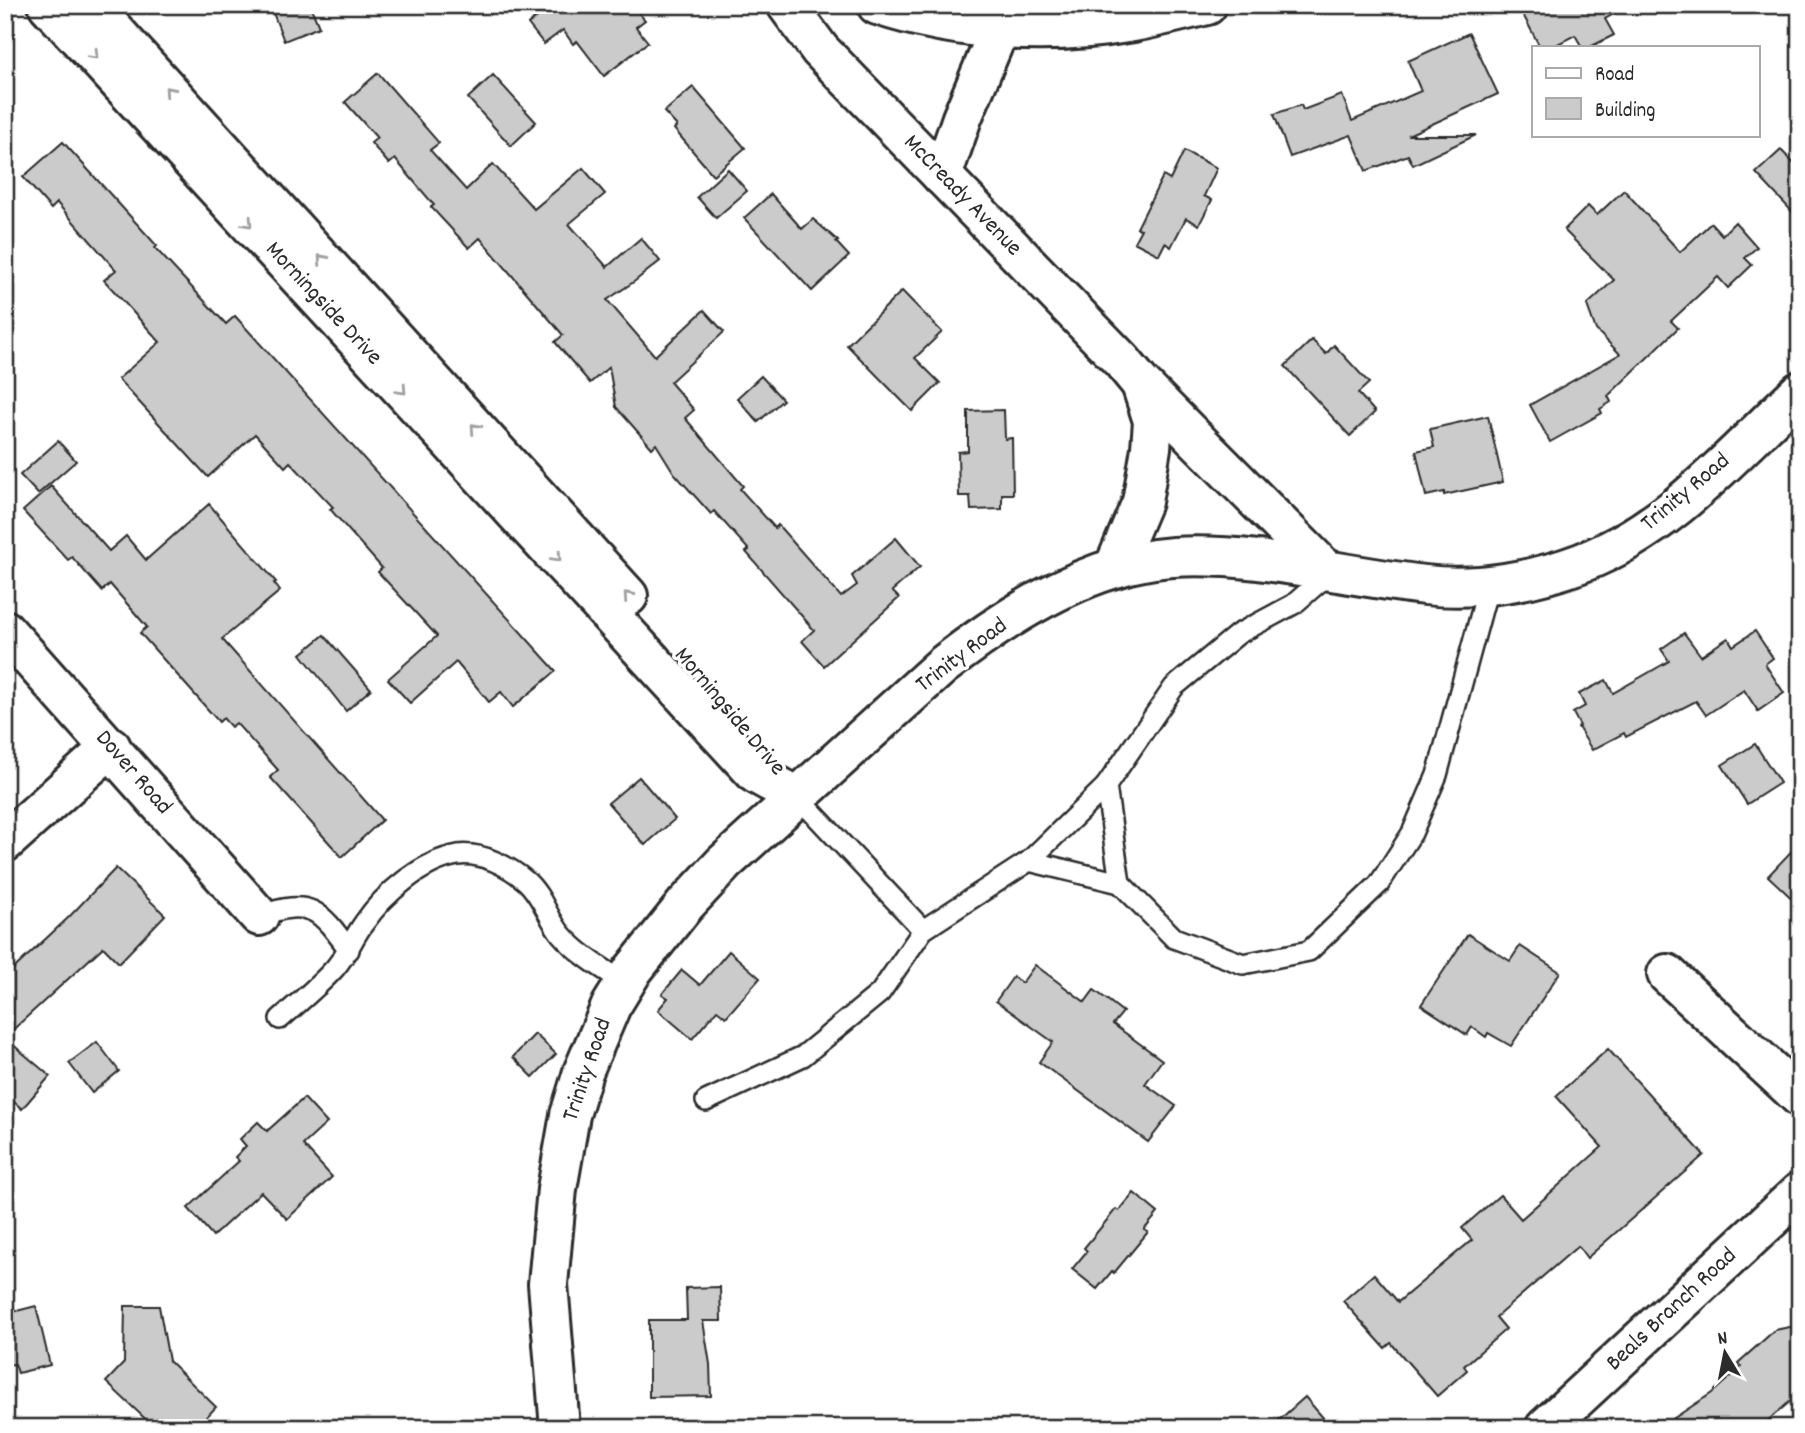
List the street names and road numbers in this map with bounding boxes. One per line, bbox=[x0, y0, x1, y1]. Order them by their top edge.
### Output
street label: McCready Avenue bbox=[895, 127, 1029, 265]
street label: Morningside Drive bbox=[256, 234, 390, 374]
street label: Trinity Road bbox=[1634, 445, 1738, 541]
street label: Trinity Road bbox=[909, 610, 1015, 702]
street label: Morningside Drive bbox=[665, 640, 793, 784]
street label: Dover Road bbox=[86, 723, 180, 823]
street label: Trinity Road bbox=[554, 1014, 622, 1126]
street label: Beals Branch Road bbox=[1599, 1240, 1745, 1380]

